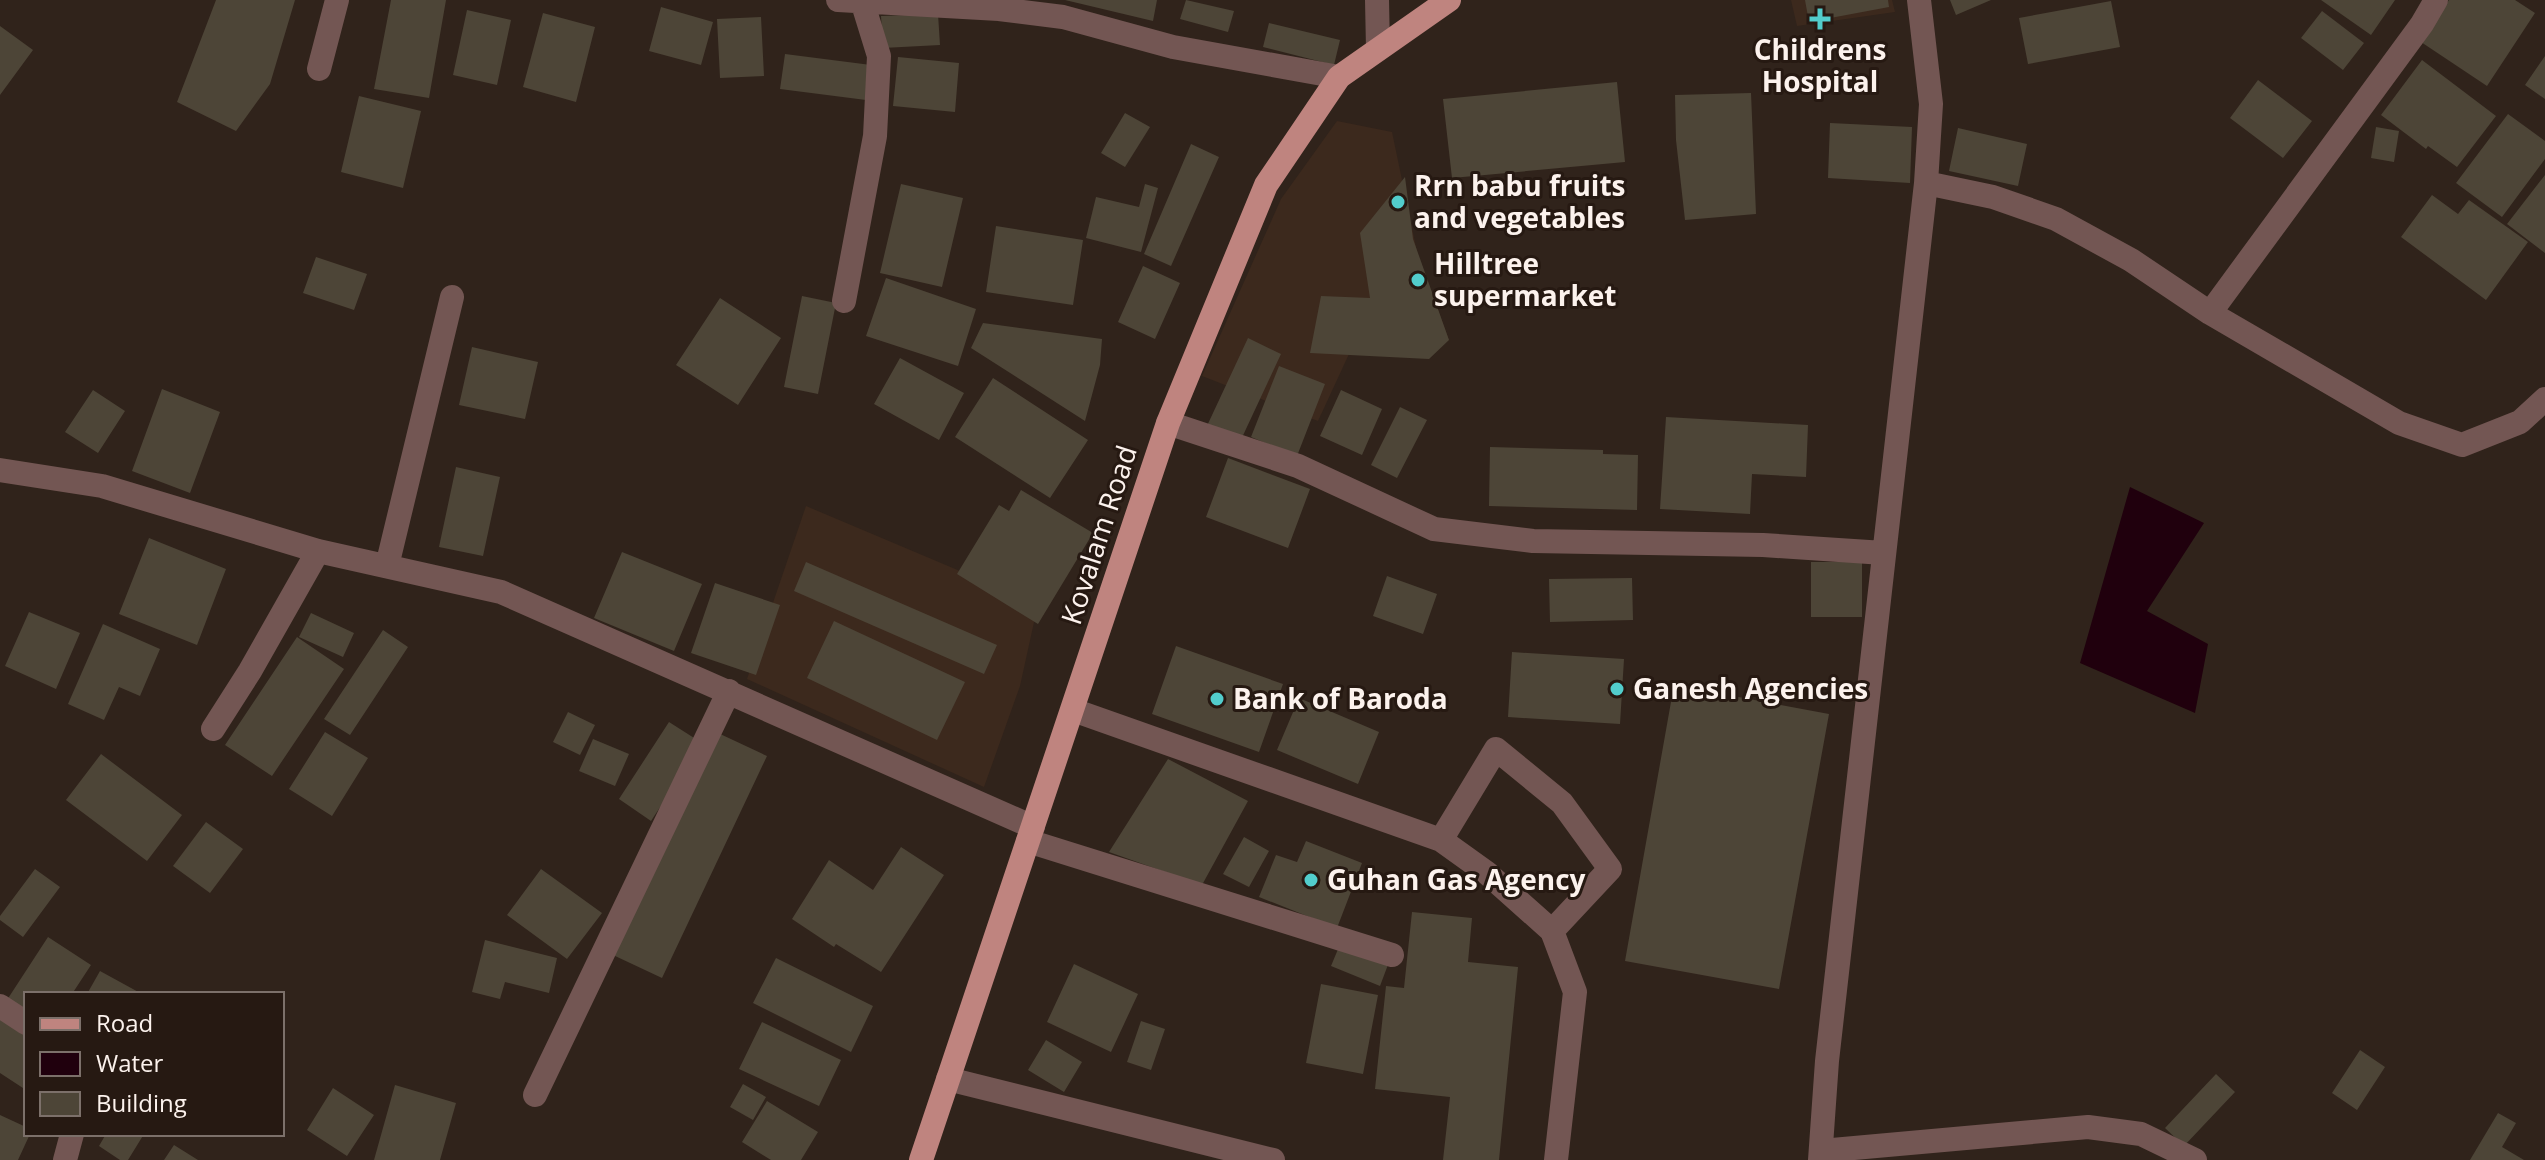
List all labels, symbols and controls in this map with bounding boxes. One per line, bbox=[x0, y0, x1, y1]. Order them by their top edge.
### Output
marker: Childrens Hospital bbox=[1809, 8, 1831, 30]
place label: Childrens Hospital bbox=[1754, 30, 1886, 100]
place label: Rrn babu fruits and vegetables bbox=[1414, 166, 1625, 236]
marker: Rrn babu fruits and vegetables bbox=[1389, 193, 1407, 211]
place label: Hilltree supermarket bbox=[1434, 244, 1616, 314]
marker: Hilltree supermarket bbox=[1409, 271, 1427, 289]
street label: Kovalam Road bbox=[1051, 440, 1145, 629]
place label: Ganesh Agencies bbox=[1633, 669, 1868, 707]
place label: Bank of Baroda bbox=[1233, 679, 1448, 717]
marker: Ganesh Agencies bbox=[1608, 680, 1626, 698]
marker: Bank of Baroda bbox=[1208, 690, 1226, 708]
place label: Guhan Gas Agency bbox=[1327, 860, 1586, 898]
marker: Guhan Gas Agency bbox=[1302, 871, 1320, 889]
legend bbox=[24, 992, 284, 1136]
text: Road bbox=[96, 1006, 153, 1039]
text: Water bbox=[96, 1046, 164, 1079]
text: Building bbox=[96, 1086, 187, 1119]

